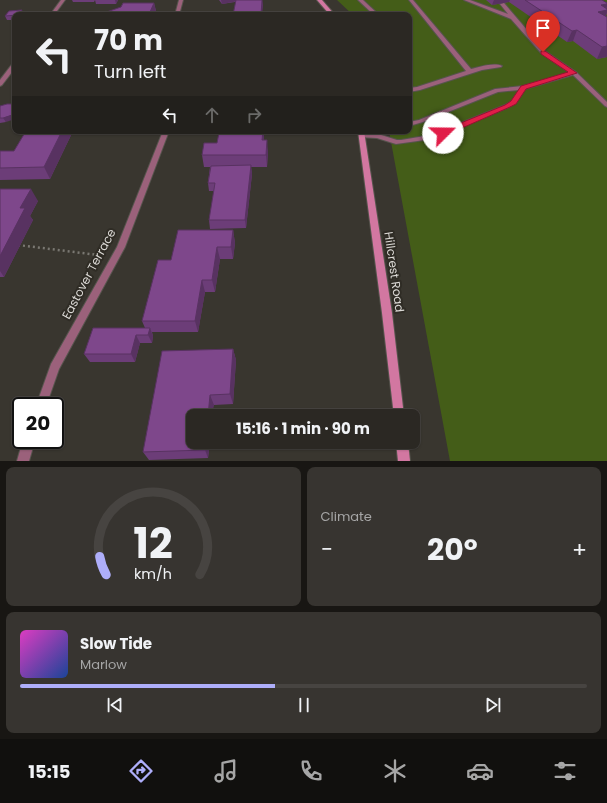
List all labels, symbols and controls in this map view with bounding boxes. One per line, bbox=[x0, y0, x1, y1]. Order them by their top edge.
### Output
pin bbox=[526, 11, 560, 52]
icon: arrive bbox=[532, 17, 554, 39]
text: 70 m bbox=[94, 21, 163, 60]
icon: left bbox=[28, 28, 80, 80]
text: Turn left bbox=[94, 59, 166, 84]
icon: left bbox=[159, 104, 181, 126]
icon: ahead bbox=[201, 104, 223, 126]
icon: right bbox=[243, 104, 265, 126]
position arrow bbox=[422, 112, 464, 154]
street label: Eastover Terrace bbox=[58, 226, 120, 322]
street label: Hillcrest Road bbox=[380, 230, 409, 313]
speed limit sign: 20 bbox=[12, 397, 64, 449]
text: 15:16 · 1 min · 90 m bbox=[236, 418, 370, 439]
text: Climate bbox=[321, 507, 372, 526]
text: 12 bbox=[134, 513, 173, 572]
text: 20° bbox=[427, 528, 478, 571]
text: − bbox=[321, 534, 333, 565]
text: + bbox=[572, 534, 587, 565]
text: km/h bbox=[134, 563, 172, 583]
text: Slow Tide bbox=[80, 633, 152, 654]
text: Marlow bbox=[80, 655, 127, 674]
icon: previous bbox=[104, 694, 126, 716]
icon: pause bbox=[293, 694, 315, 716]
icon: next bbox=[482, 694, 504, 716]
icon: directions bbox=[127, 757, 155, 785]
icon: music bbox=[212, 757, 240, 785]
icon: phone bbox=[297, 757, 325, 785]
icon: climate bbox=[381, 757, 409, 785]
icon: car bbox=[466, 757, 494, 785]
icon: filters bbox=[551, 757, 579, 785]
text: 15:15 bbox=[28, 759, 70, 784]

